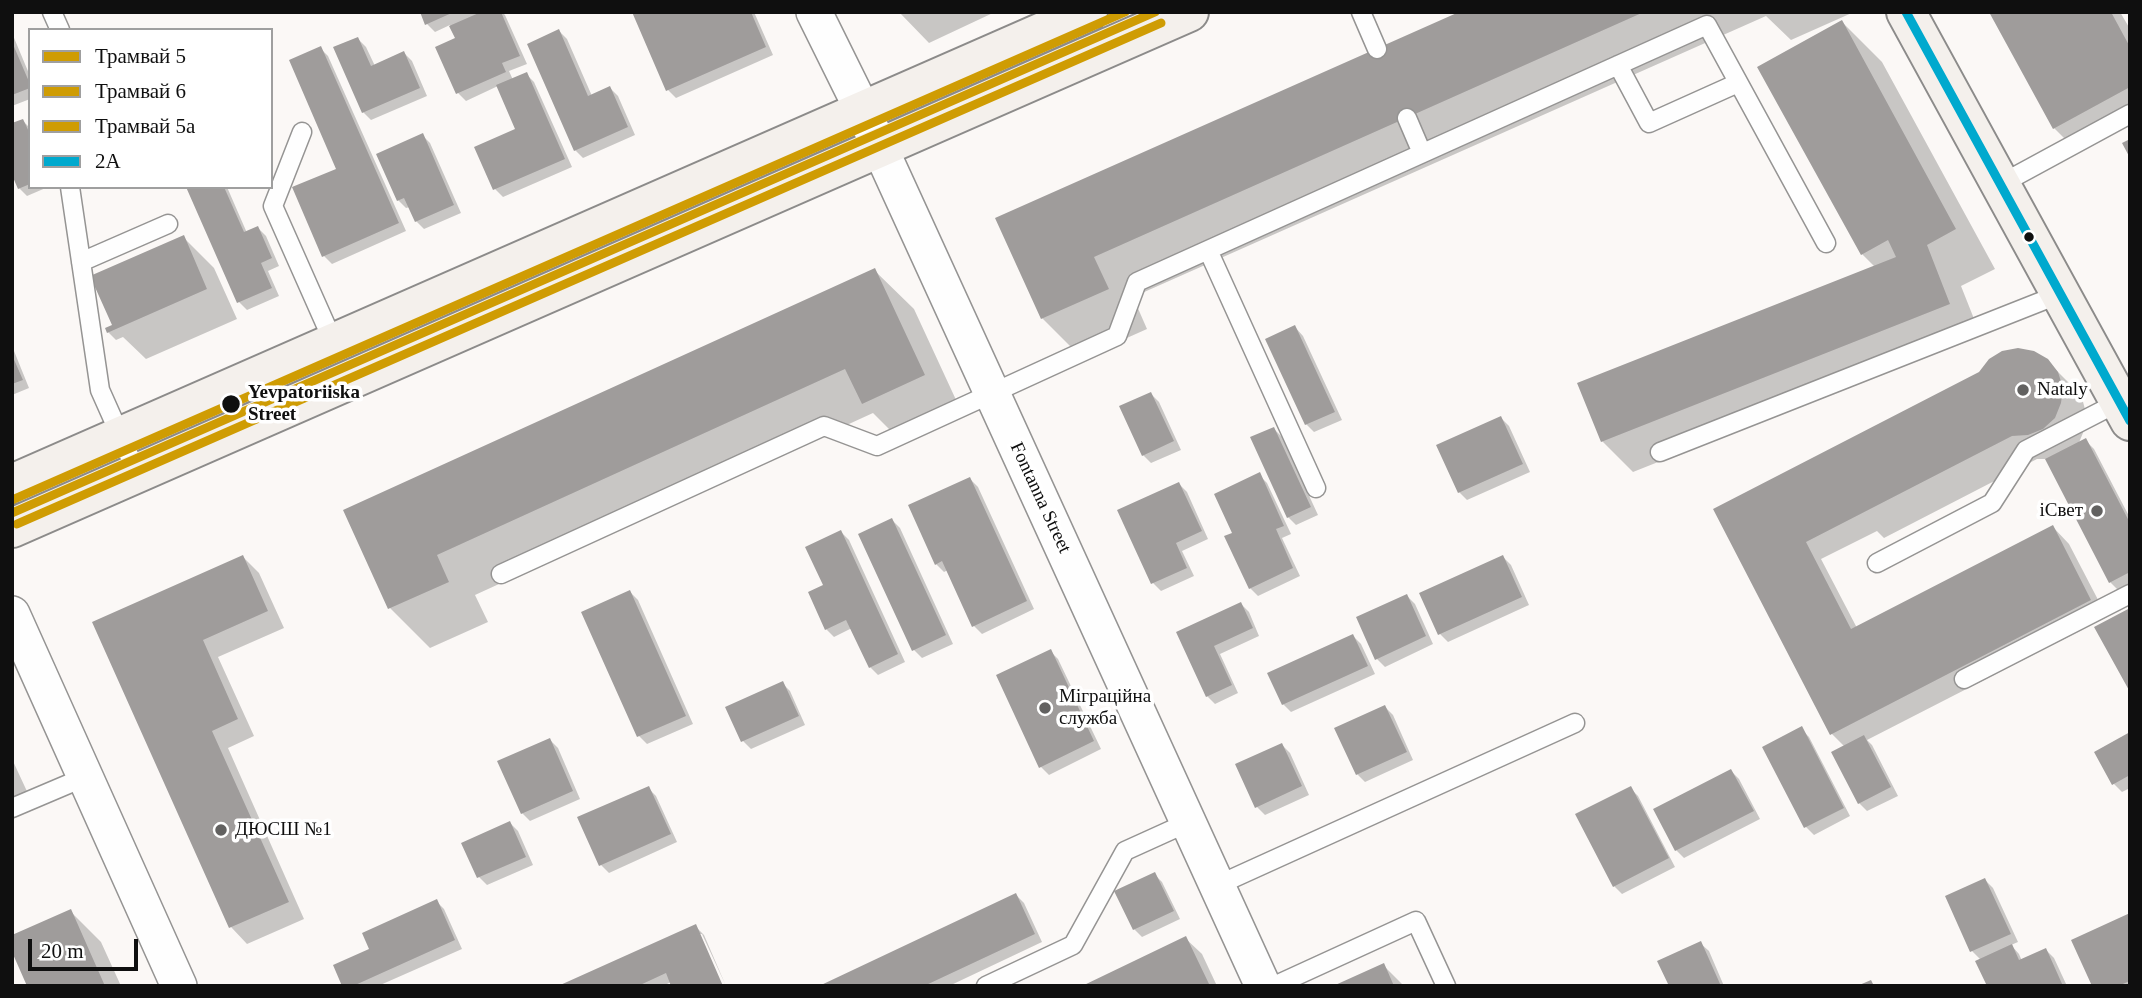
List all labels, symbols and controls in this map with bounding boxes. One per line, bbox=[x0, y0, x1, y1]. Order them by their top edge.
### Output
legend bbox=[28, 28, 273, 189]
text: Трамвай 5 bbox=[95, 44, 186, 68]
text: Трамвай 6 bbox=[95, 79, 186, 103]
text: Трамвай 5а bbox=[95, 114, 195, 138]
text: 2А bbox=[95, 149, 121, 173]
unlabelled marker bbox=[2022, 230, 2036, 244]
place label: Nataly bbox=[2037, 379, 2088, 401]
place label: Yevpatoriiska Street bbox=[248, 382, 360, 426]
marker: Nataly bbox=[2015, 382, 2031, 398]
marker: Yevpatoriiska Street bbox=[220, 393, 242, 415]
street label: Fontanna Street bbox=[1004, 439, 1076, 557]
place label: iСвет bbox=[2039, 500, 2083, 522]
marker: iСвет bbox=[2089, 503, 2105, 519]
place label: Міграційна служба bbox=[1059, 686, 1151, 730]
marker: Міграційна служба bbox=[1037, 700, 1053, 716]
place label: ДЮСШ №1 bbox=[235, 819, 332, 841]
marker: ДЮСШ №1 bbox=[213, 822, 229, 838]
scale bar bbox=[32, 925, 142, 969]
text: 20 m bbox=[41, 939, 84, 963]

